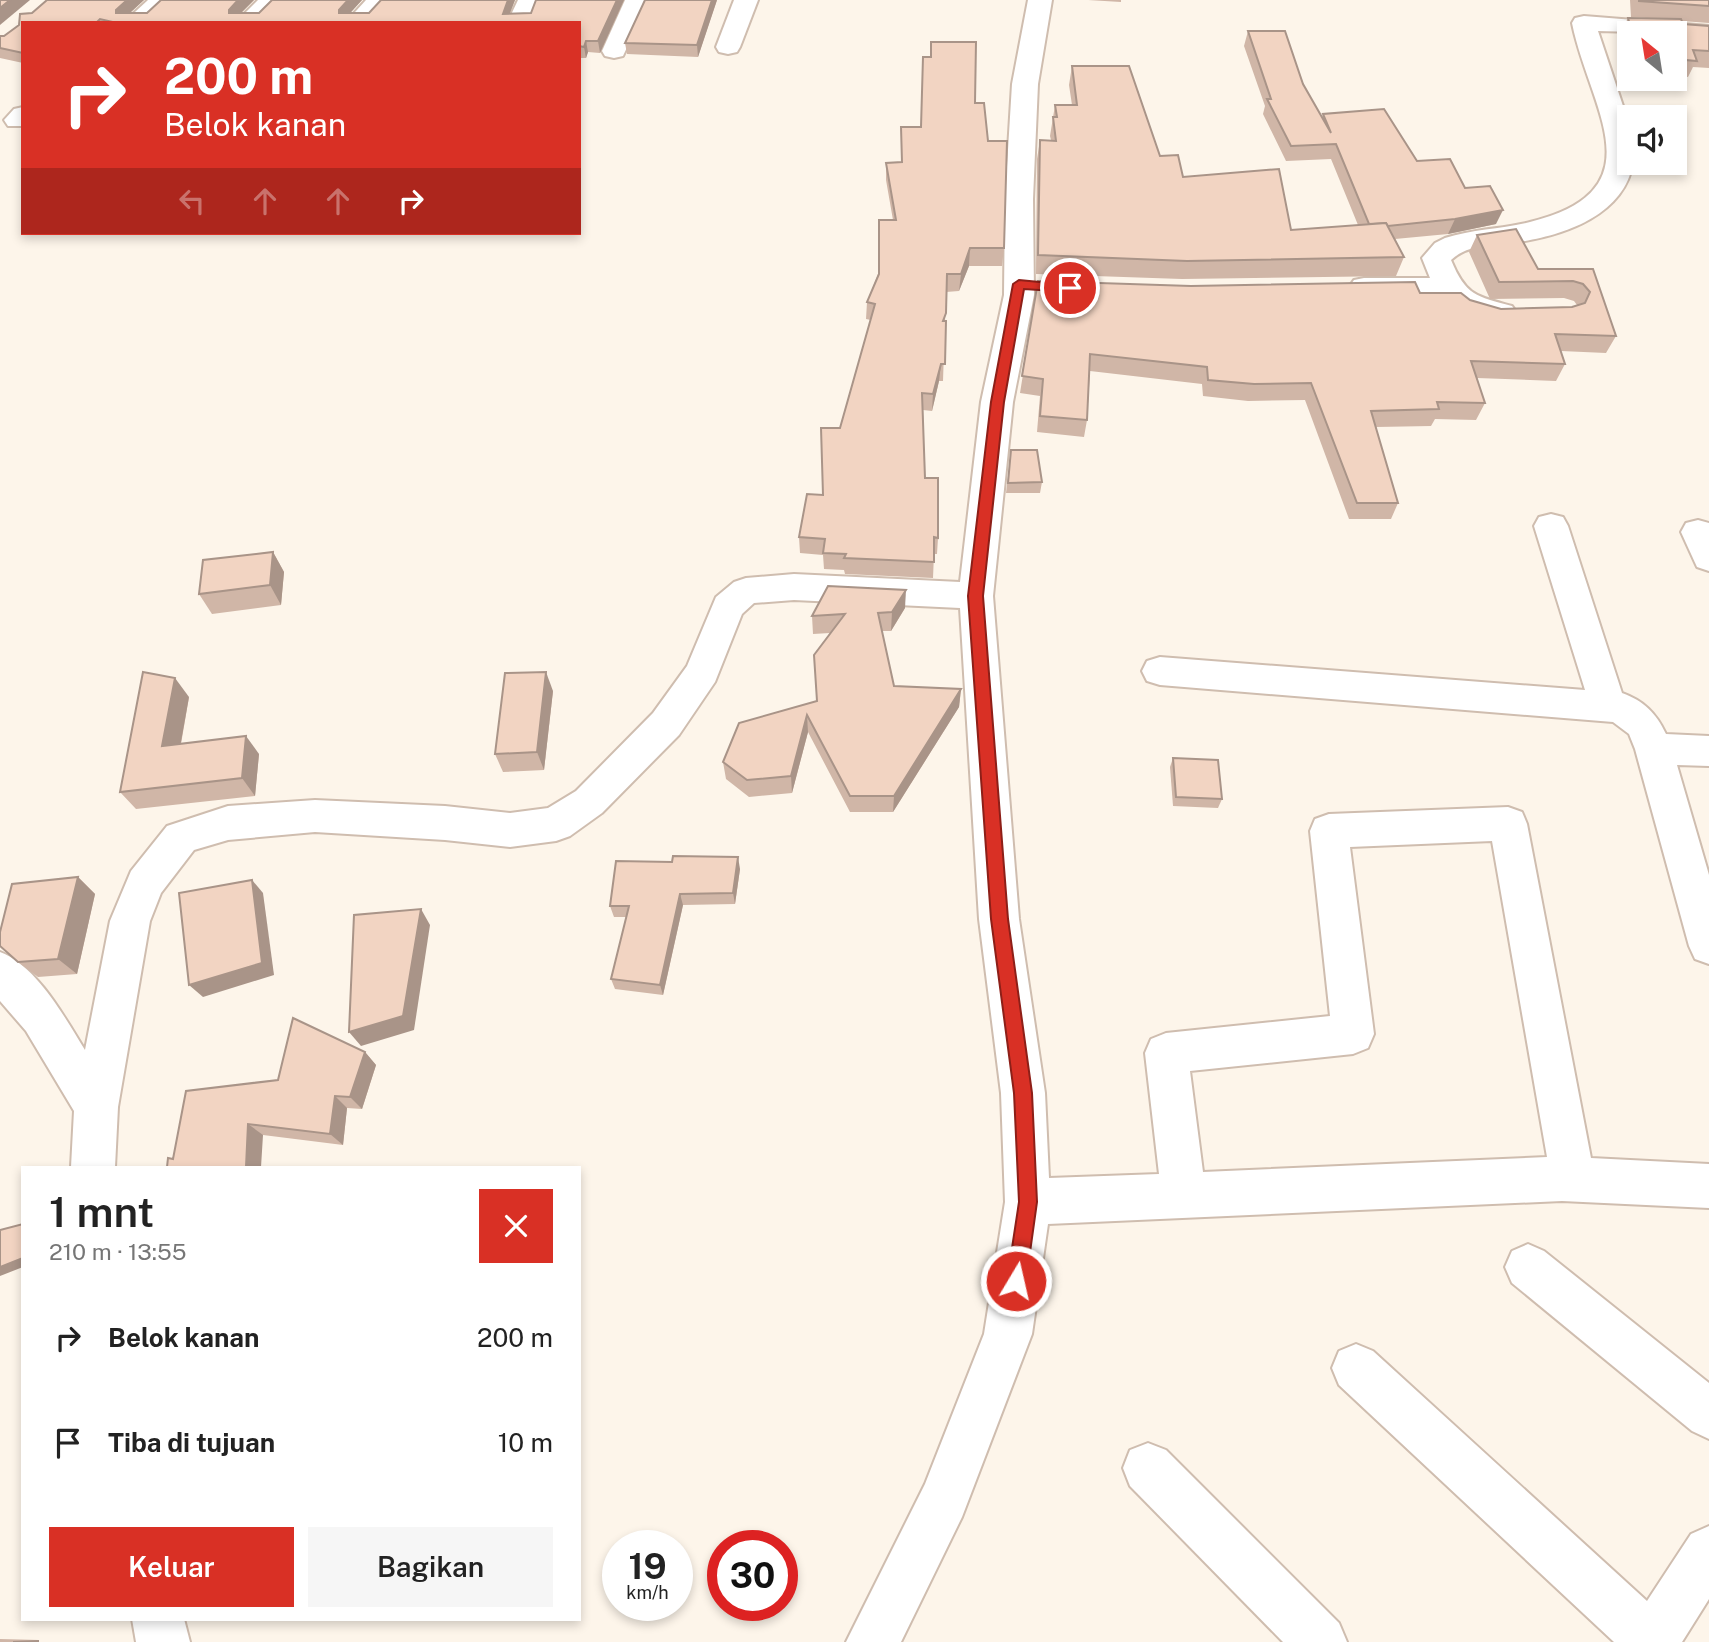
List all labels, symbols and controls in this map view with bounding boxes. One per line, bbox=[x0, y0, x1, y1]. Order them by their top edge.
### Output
north arrow bbox=[1617, 21, 1687, 91]
map controls bbox=[1617, 21, 1687, 175]
text: 200 m bbox=[164, 47, 313, 105]
icon: right bbox=[49, 49, 140, 140]
button: sound bbox=[1617, 105, 1687, 175]
text: Belok kanan bbox=[164, 106, 346, 143]
icon: left bbox=[173, 182, 211, 220]
icon: ahead bbox=[246, 182, 284, 220]
icon: ahead bbox=[319, 182, 357, 220]
icon: right bbox=[392, 182, 430, 220]
pin bbox=[1040, 258, 1100, 318]
icon: arrive bbox=[1051, 269, 1089, 307]
text: 1 mnt bbox=[49, 1187, 154, 1236]
button: close bbox=[479, 1189, 553, 1263]
text: 210 m · 13:55 bbox=[49, 1238, 186, 1265]
position arrow bbox=[979, 1244, 1053, 1318]
icon: right bbox=[49, 1319, 87, 1357]
text: Belok kanan bbox=[108, 1322, 259, 1353]
text: 200 m bbox=[477, 1322, 553, 1353]
icon: arrive bbox=[49, 1424, 87, 1462]
text: Tiba di tujuan bbox=[108, 1427, 275, 1458]
text: 10 m bbox=[498, 1427, 553, 1458]
button: Keluar bbox=[49, 1527, 294, 1607]
button: Bagikan bbox=[308, 1527, 553, 1607]
speed limit sign: 30 bbox=[707, 1530, 798, 1621]
text: 19 bbox=[628, 1546, 667, 1587]
text: km/h bbox=[626, 1582, 669, 1603]

